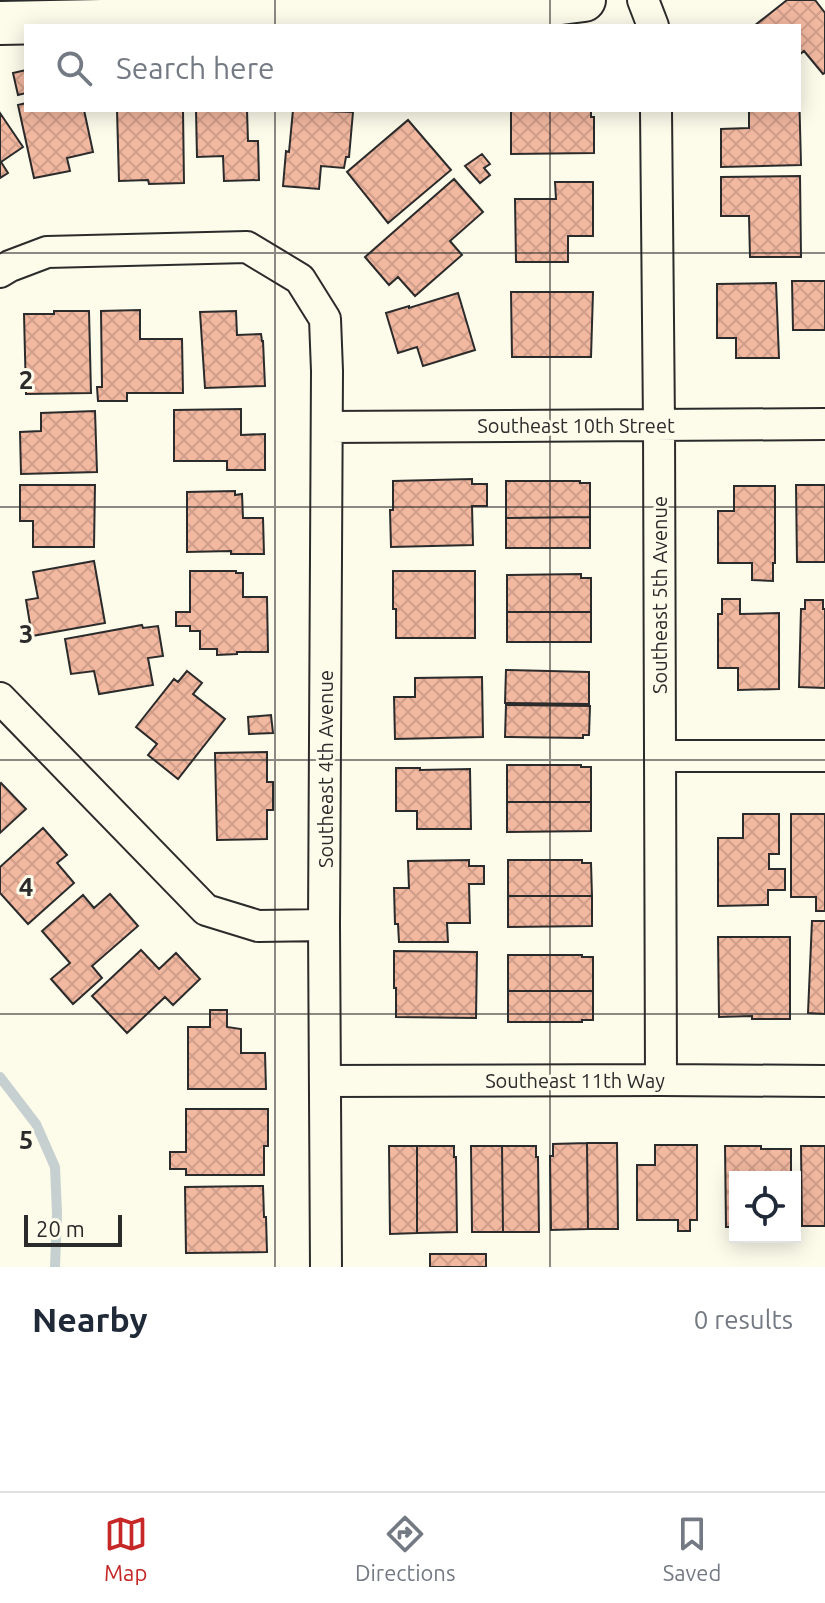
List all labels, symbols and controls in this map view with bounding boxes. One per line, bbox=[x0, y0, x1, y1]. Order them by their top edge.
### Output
search box bbox=[24, 24, 801, 112]
icon: search bbox=[52, 46, 96, 90]
text: Search here bbox=[116, 51, 275, 85]
text: 2 bbox=[19, 365, 33, 394]
street label: Southeast 10th Street bbox=[477, 414, 675, 437]
street label: Southeast 5th Avenue bbox=[648, 496, 671, 694]
text: 3 bbox=[19, 619, 33, 648]
street label: Southeast 4th Avenue bbox=[314, 670, 337, 868]
text: 4 bbox=[19, 872, 33, 901]
street label: Southeast 11th Way bbox=[485, 1069, 665, 1092]
text: 5 bbox=[19, 1125, 33, 1154]
map controls bbox=[729, 1171, 801, 1243]
button: locate bbox=[729, 1171, 801, 1243]
scale bar bbox=[24, 1211, 122, 1247]
text: 20 m bbox=[36, 1216, 85, 1241]
text: Nearby bbox=[32, 1300, 147, 1338]
text: 0 results bbox=[694, 1305, 793, 1334]
tab: Map bbox=[104, 1512, 148, 1585]
tab: Directions bbox=[355, 1512, 455, 1585]
tab: Saved bbox=[663, 1512, 721, 1585]

